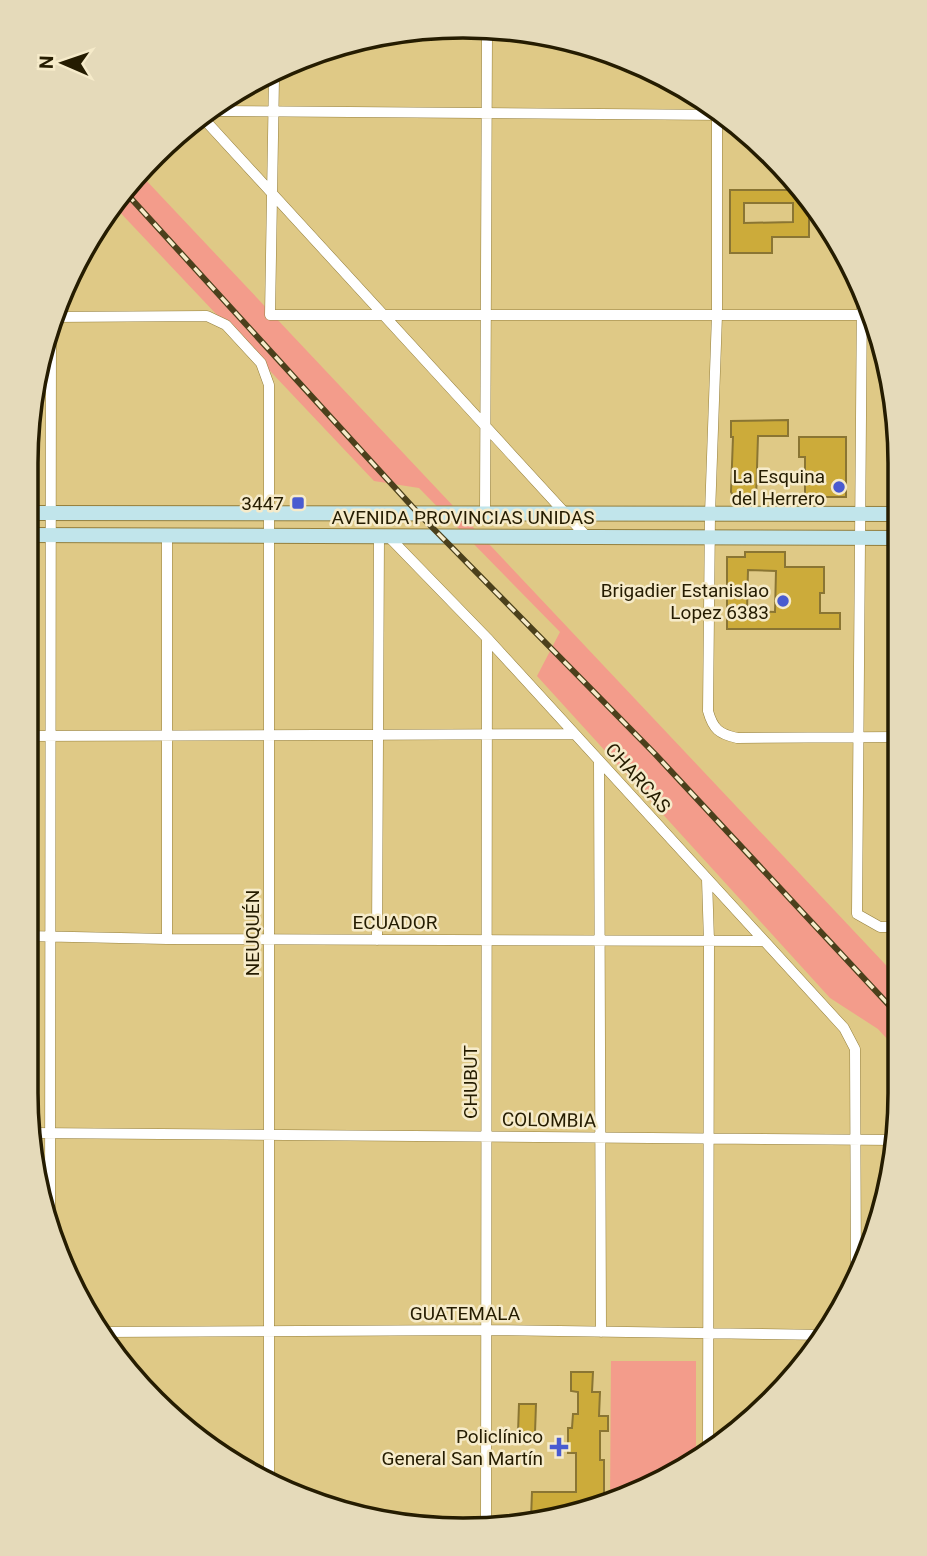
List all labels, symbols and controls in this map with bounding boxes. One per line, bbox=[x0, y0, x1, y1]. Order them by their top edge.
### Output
north arrow bbox=[28, 28, 98, 98]
text: N bbox=[35, 55, 58, 70]
place label: La Esquina del Herrero bbox=[731, 465, 825, 510]
marker: La Esquina del Herrero bbox=[831, 479, 847, 495]
place label: 3447 bbox=[241, 492, 284, 515]
marker: 3447 bbox=[290, 495, 306, 511]
street label: AVENIDA PROVINCIAS UNIDAS bbox=[331, 506, 595, 529]
place label: Brigadier Estanislao Lopez 6383 bbox=[601, 579, 769, 624]
marker: Brigadier Estanislao Lopez 6383 bbox=[775, 593, 791, 609]
street label: CHARCAS bbox=[601, 738, 675, 818]
street label: NEUQUÉN bbox=[241, 890, 264, 976]
street label: ECUADOR bbox=[353, 911, 438, 934]
street label: CHUBUT bbox=[459, 1045, 482, 1119]
street label: COLOMBIA bbox=[502, 1108, 597, 1132]
street label: GUATEMALA bbox=[410, 1302, 521, 1325]
place label: Policlínico General San Martín bbox=[382, 1425, 543, 1470]
marker: Policlínico General San Martín bbox=[549, 1437, 569, 1457]

